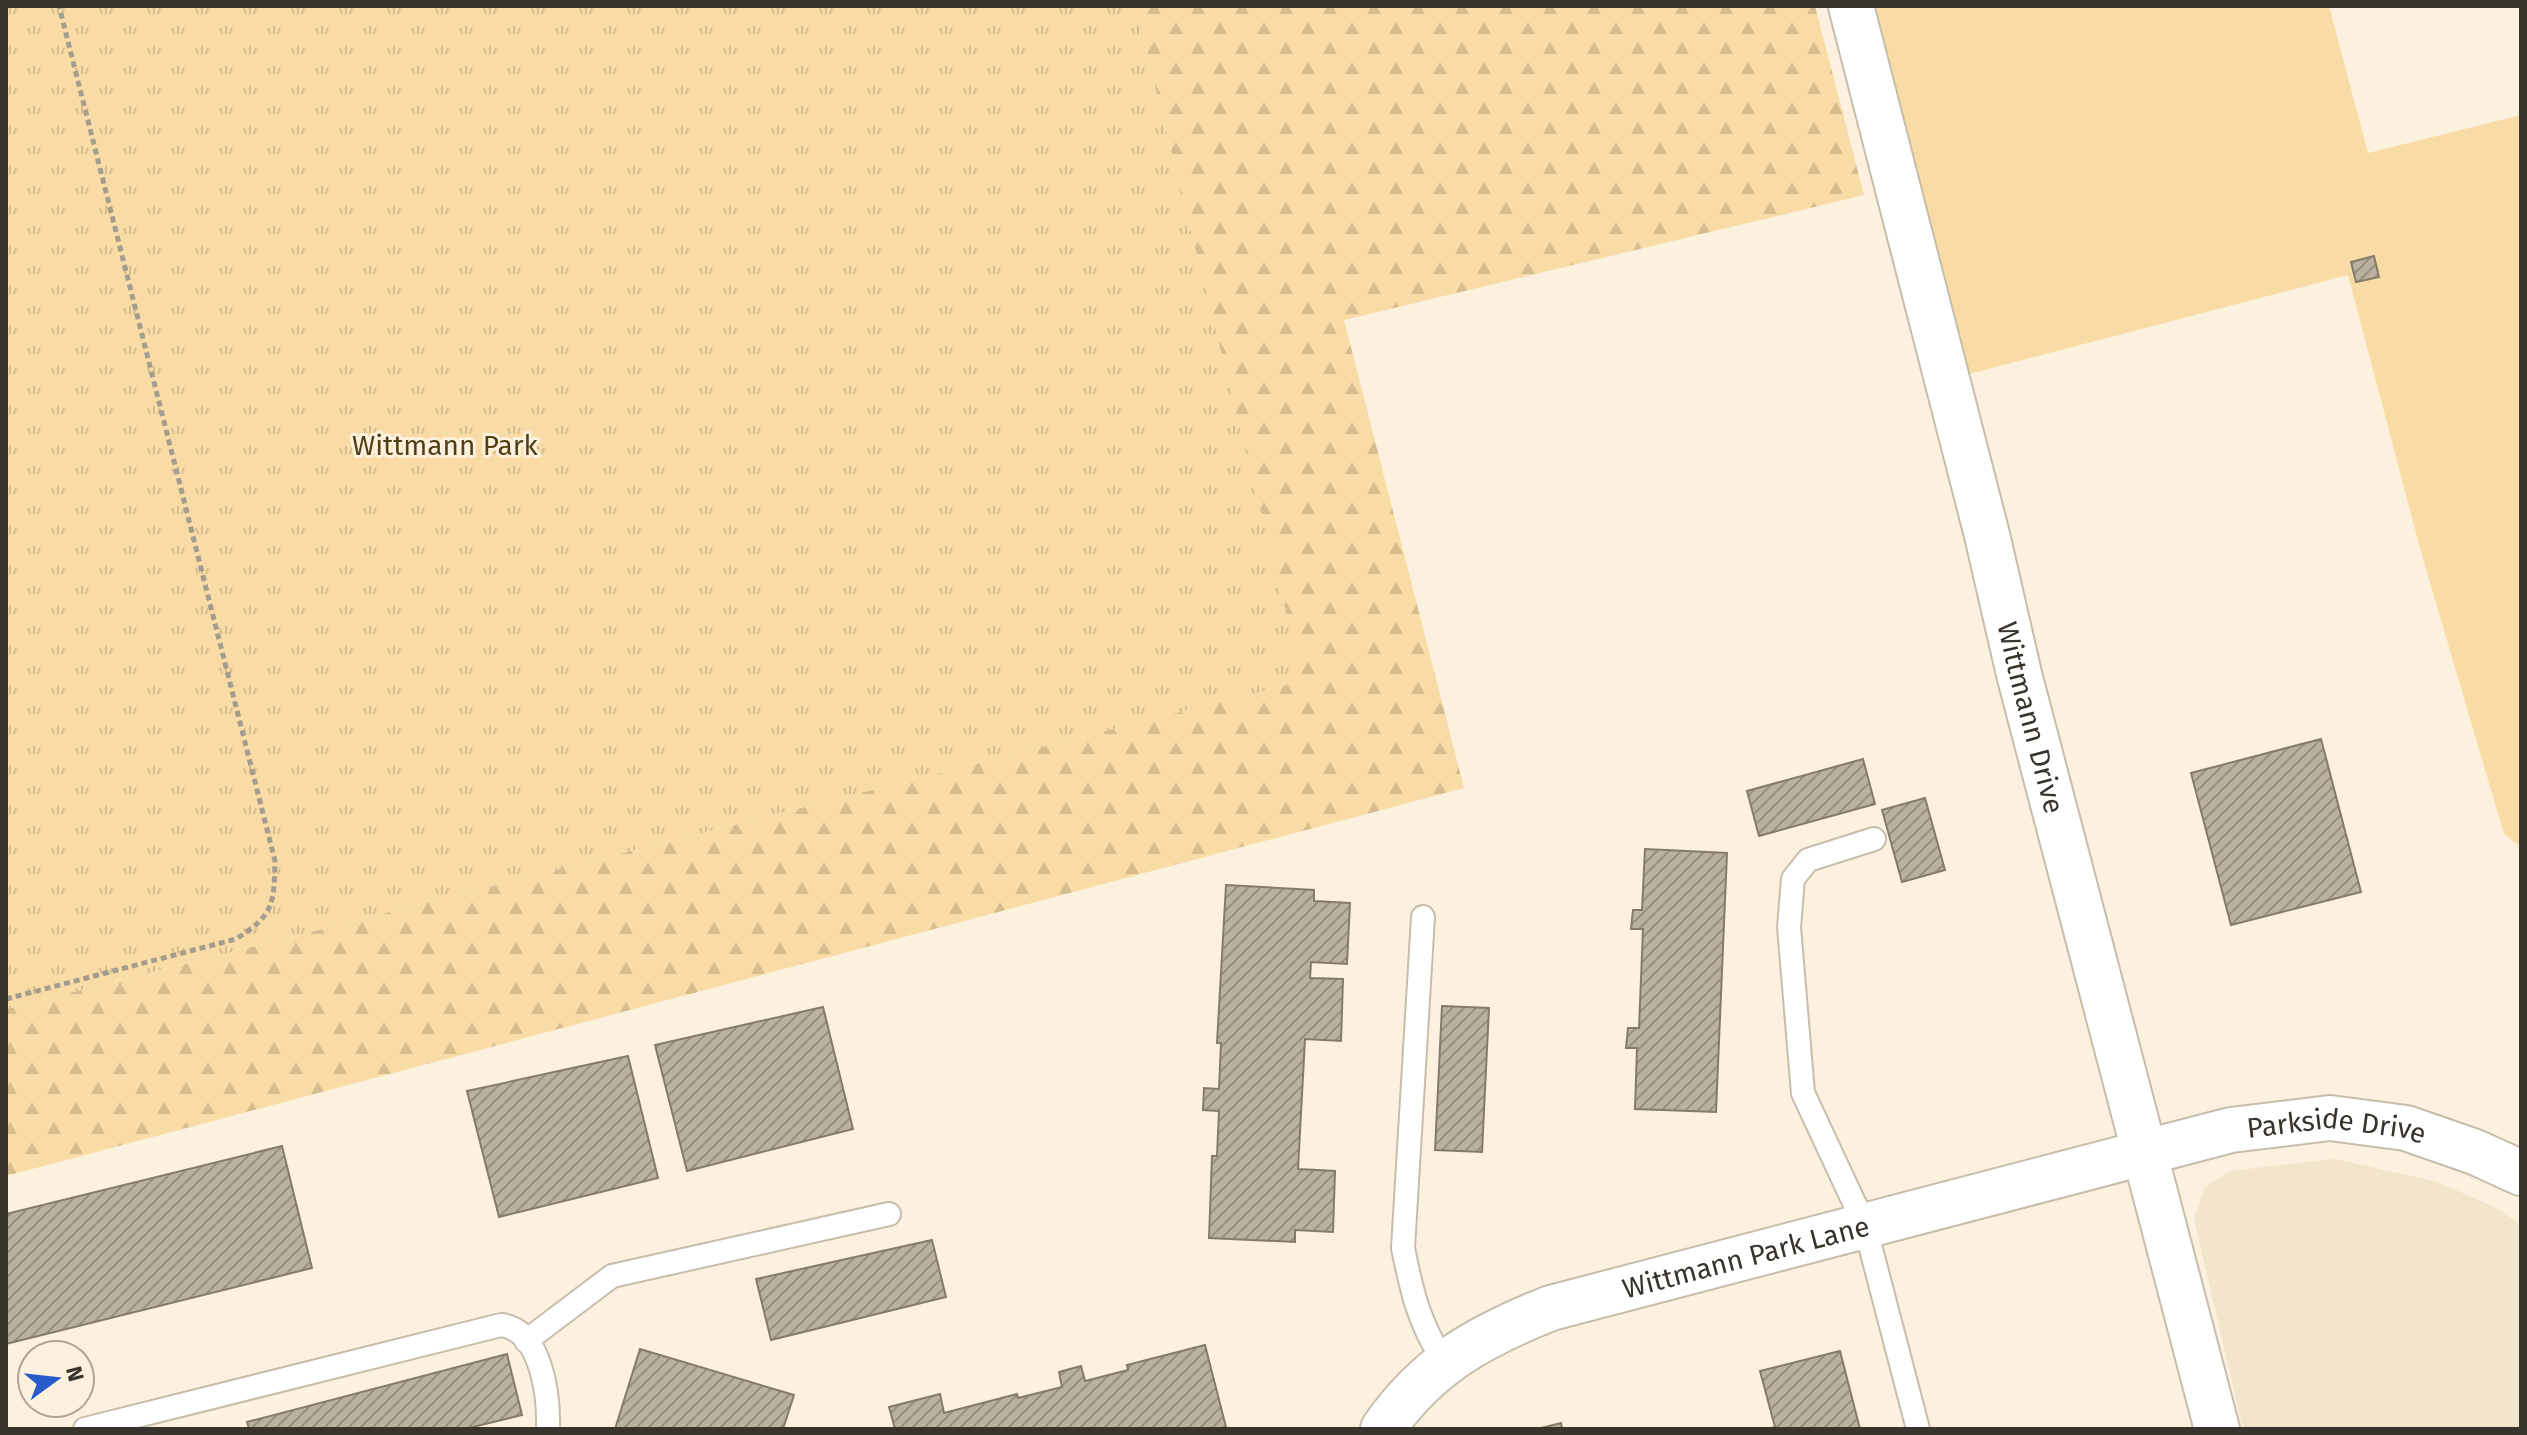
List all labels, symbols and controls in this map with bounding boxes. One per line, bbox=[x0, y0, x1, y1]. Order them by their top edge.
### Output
park label: Wittmann Park bbox=[352, 429, 539, 462]
street label: Wittmann Drive bbox=[1991, 619, 2071, 817]
street label: Parkside Drive bbox=[2245, 1101, 2431, 1150]
street label: Wittmann Park Lane bbox=[1619, 1209, 1873, 1305]
north arrow bbox=[16, 1339, 96, 1419]
text: N bbox=[60, 1363, 90, 1384]

